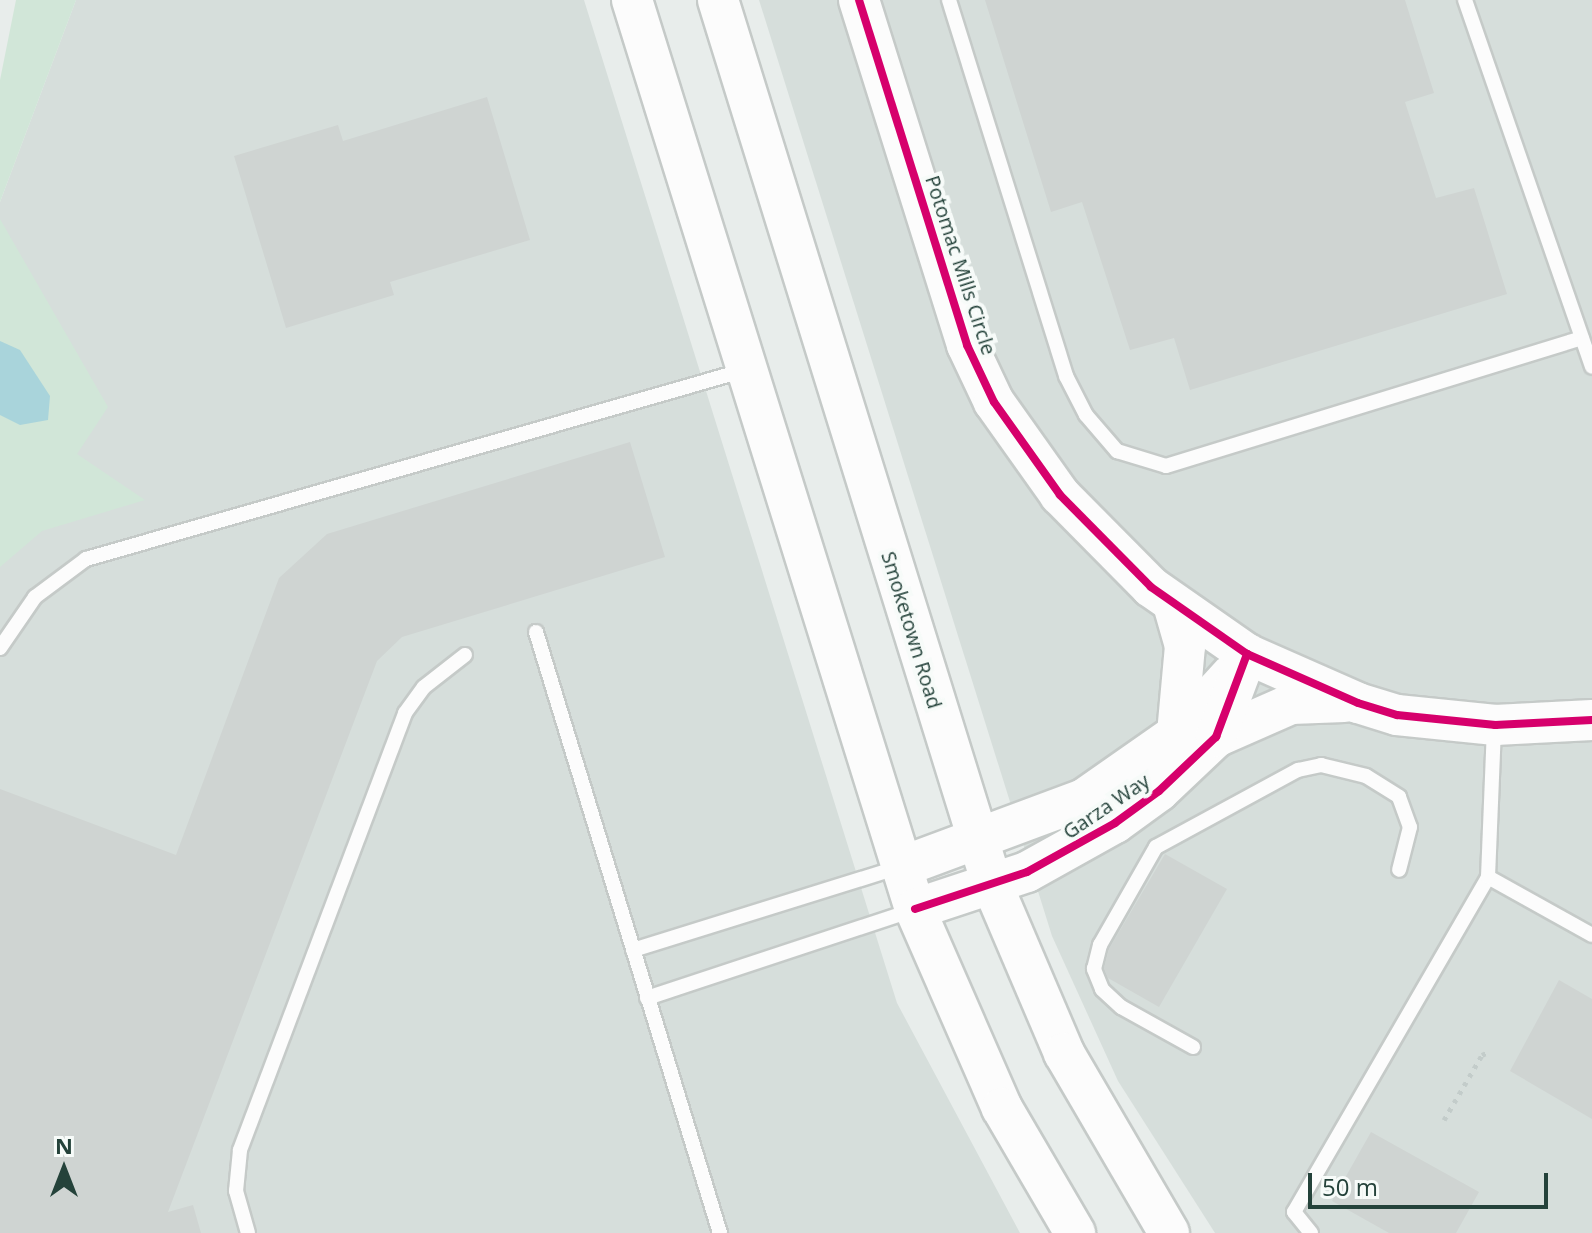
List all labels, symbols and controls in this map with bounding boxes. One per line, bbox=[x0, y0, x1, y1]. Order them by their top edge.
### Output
street label: Potomac Mills Circle bbox=[921, 172, 1001, 358]
street label: Smoketown Road bbox=[877, 549, 947, 711]
street label: Garza Way bbox=[1058, 768, 1154, 844]
north arrow bbox=[24, 1129, 104, 1209]
text: N bbox=[55, 1130, 73, 1160]
scale bar bbox=[1312, 1157, 1552, 1207]
text: 50 m bbox=[1322, 1170, 1378, 1203]

